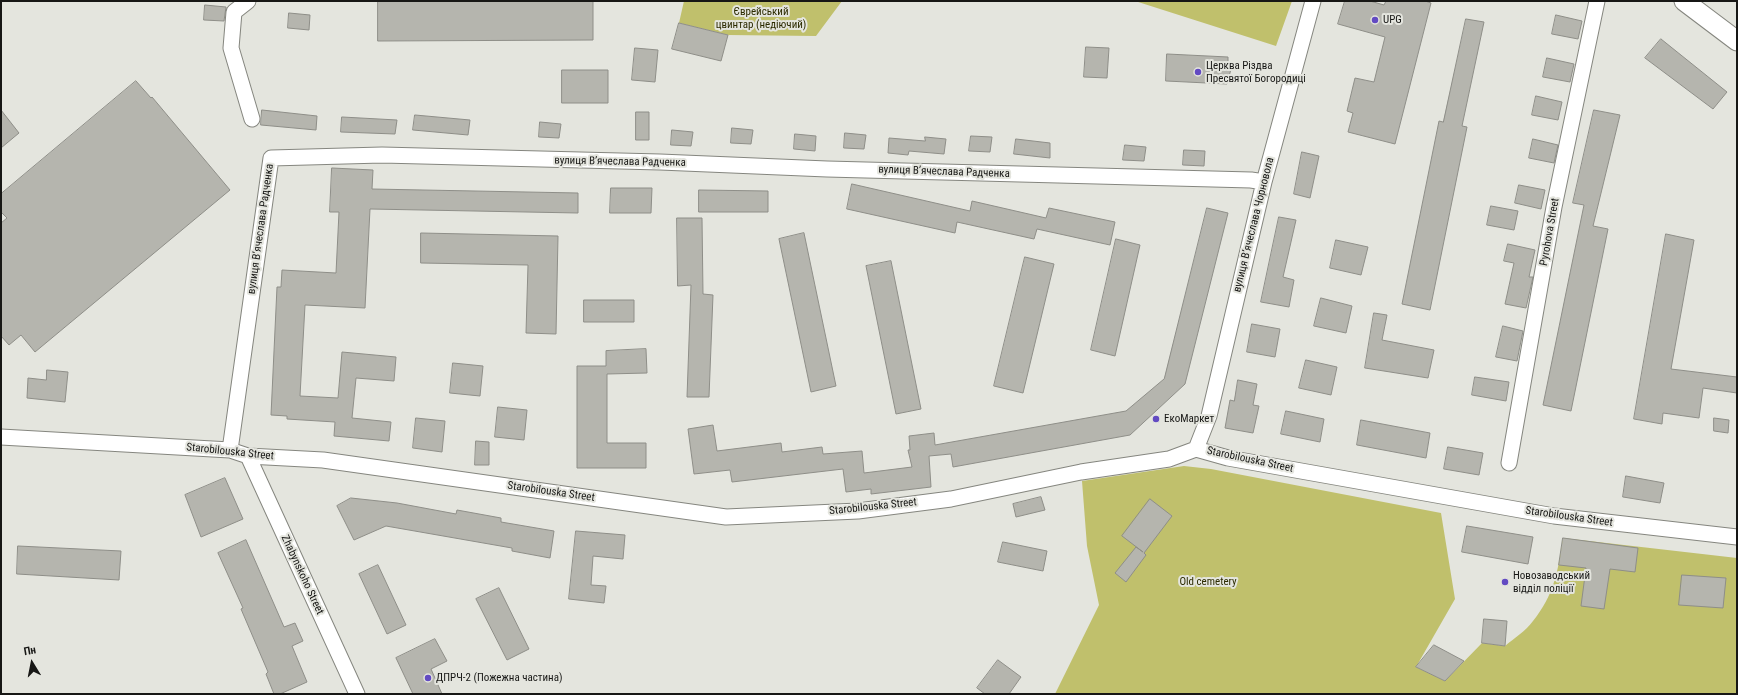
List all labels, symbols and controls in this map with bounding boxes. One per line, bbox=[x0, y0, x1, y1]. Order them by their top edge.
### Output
park label: Єврейський цвинтар (недіючий) bbox=[716, 5, 806, 31]
place label: UPG bbox=[1383, 13, 1402, 27]
marker: UPG bbox=[1370, 15, 1380, 25]
place label: Церква Різдва Пресвятої Богородиці bbox=[1206, 59, 1306, 85]
marker: Церква Різдва Пресвятої Богородиці bbox=[1193, 67, 1203, 77]
street label: вулиця Вʼячеслава Радченка bbox=[554, 154, 686, 170]
street label: вулиця Вʼячеслава Чорновола bbox=[1231, 156, 1277, 294]
street label: вулиця Вʼячеслава Радченка bbox=[245, 163, 277, 295]
street label: вулиця Вʼячеслава Радченка bbox=[878, 163, 1010, 181]
street label: Pyrohova Street bbox=[1538, 197, 1562, 267]
place label: ЕкоМаркет bbox=[1164, 412, 1214, 426]
marker: ЕкоМаркет bbox=[1151, 414, 1161, 424]
street label: Starobilouska Street bbox=[186, 441, 274, 463]
street label: Starobilouska Street bbox=[1206, 444, 1294, 476]
street label: Starobilouska Street bbox=[507, 479, 595, 505]
street label: Starobilouska Street bbox=[829, 496, 917, 518]
street label: Starobilouska Street bbox=[1525, 504, 1613, 530]
street label: Zhabynskoho Street bbox=[278, 533, 326, 617]
place label: Новозаводський відділ поліції bbox=[1513, 569, 1590, 595]
park label: Old cemetery bbox=[1179, 575, 1237, 589]
marker: Новозаводський відділ поліції bbox=[1500, 577, 1510, 587]
north arrow bbox=[12, 643, 52, 683]
text: Пн bbox=[23, 643, 37, 658]
place label: ДПРЧ-2 (Пожежна частина) bbox=[436, 671, 562, 685]
marker: ДПРЧ-2 (Пожежна частина) bbox=[423, 673, 433, 683]

